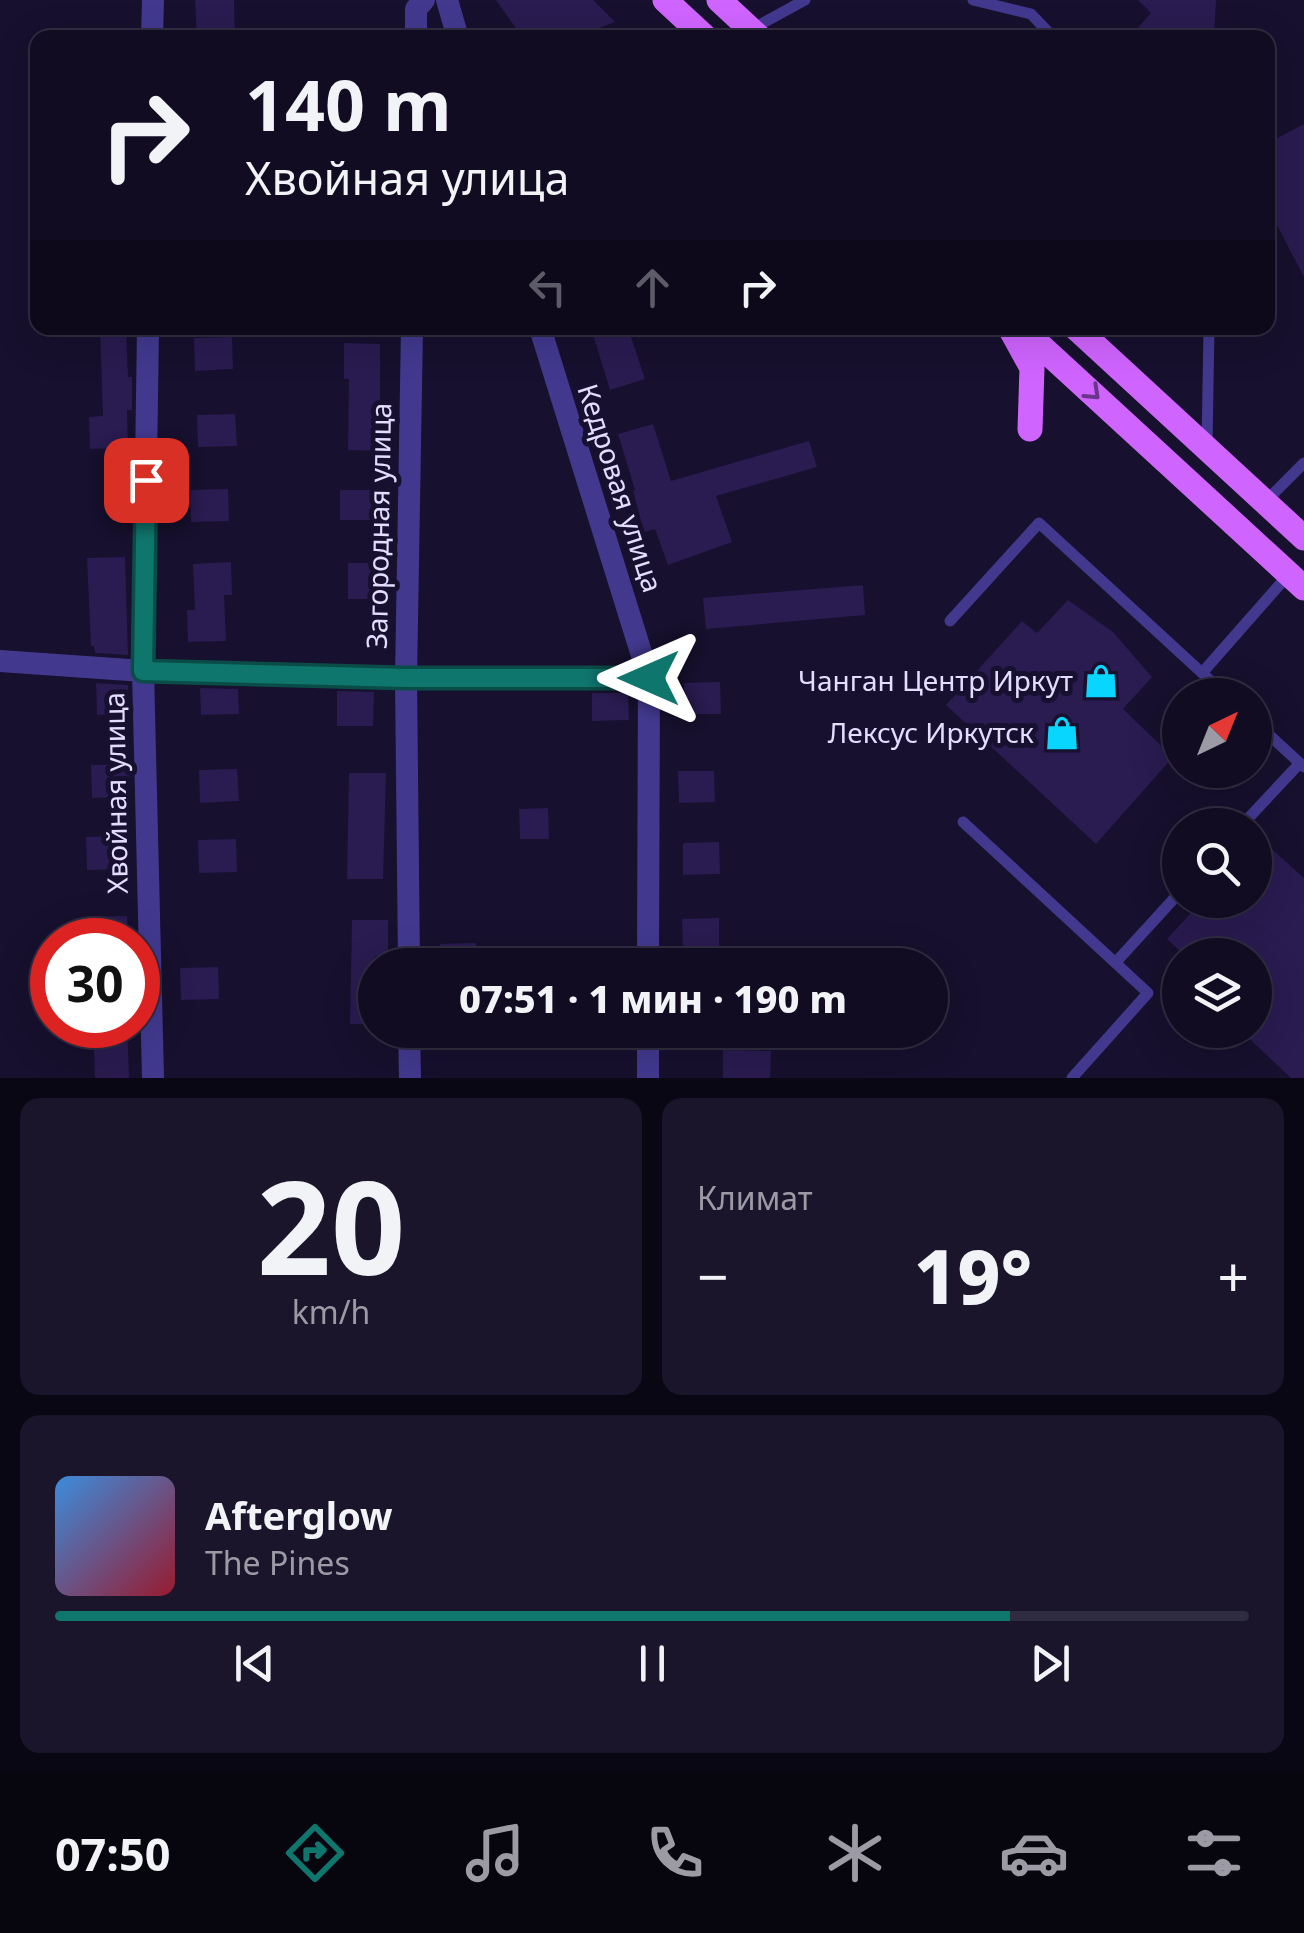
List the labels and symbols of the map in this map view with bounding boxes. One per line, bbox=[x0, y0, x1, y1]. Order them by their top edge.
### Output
street label: Кедровая улица bbox=[569, 379, 673, 597]
one-way arrow bbox=[1081, 382, 1100, 400]
street label: Загородная улица bbox=[357, 403, 399, 649]
pin bbox=[104, 438, 189, 523]
position arrow bbox=[597, 626, 701, 730]
place label: Чанган Центр Иркут bbox=[798, 661, 1073, 699]
shop icon: Чанган Центр Иркут bbox=[1082, 662, 1120, 700]
north arrow bbox=[1162, 678, 1272, 788]
street label: Хвойная улица bbox=[94, 692, 136, 894]
place label: Лексус Иркутск bbox=[828, 713, 1034, 751]
shop icon: Лексус Иркутск bbox=[1043, 714, 1081, 752]
speed limit sign: 30 bbox=[30, 918, 160, 1048]

